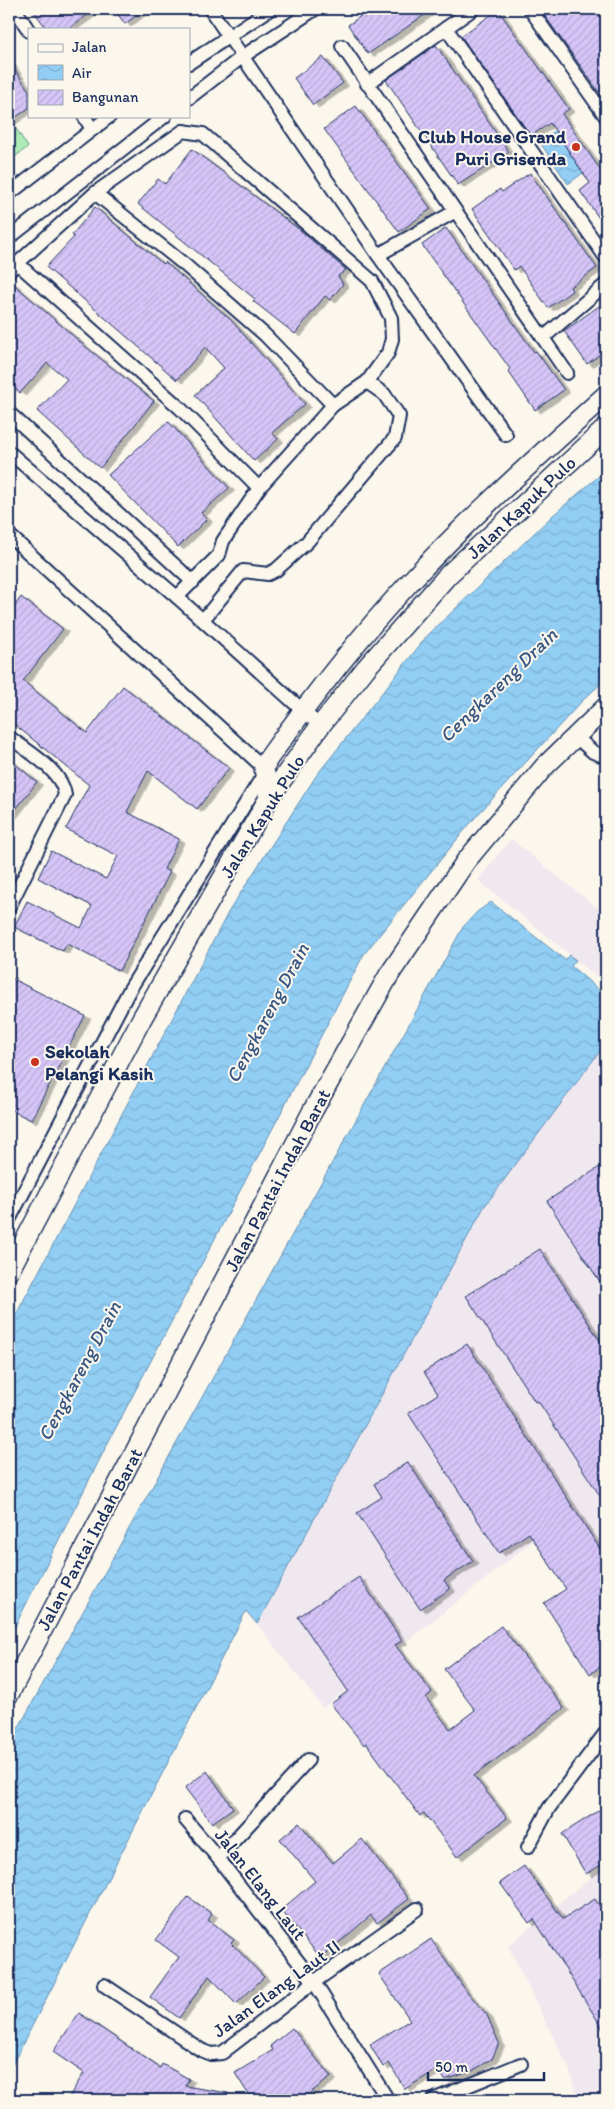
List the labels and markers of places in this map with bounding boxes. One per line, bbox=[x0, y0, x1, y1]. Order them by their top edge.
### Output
place label: Club House Grand Puri Grisenda bbox=[418, 125, 567, 170]
marker: Club House Grand Puri Grisenda bbox=[570, 141, 582, 153]
place label: Sekolah Pelangi Kasih bbox=[45, 1040, 153, 1085]
marker: Sekolah Pelangi Kasih bbox=[29, 1056, 41, 1068]

